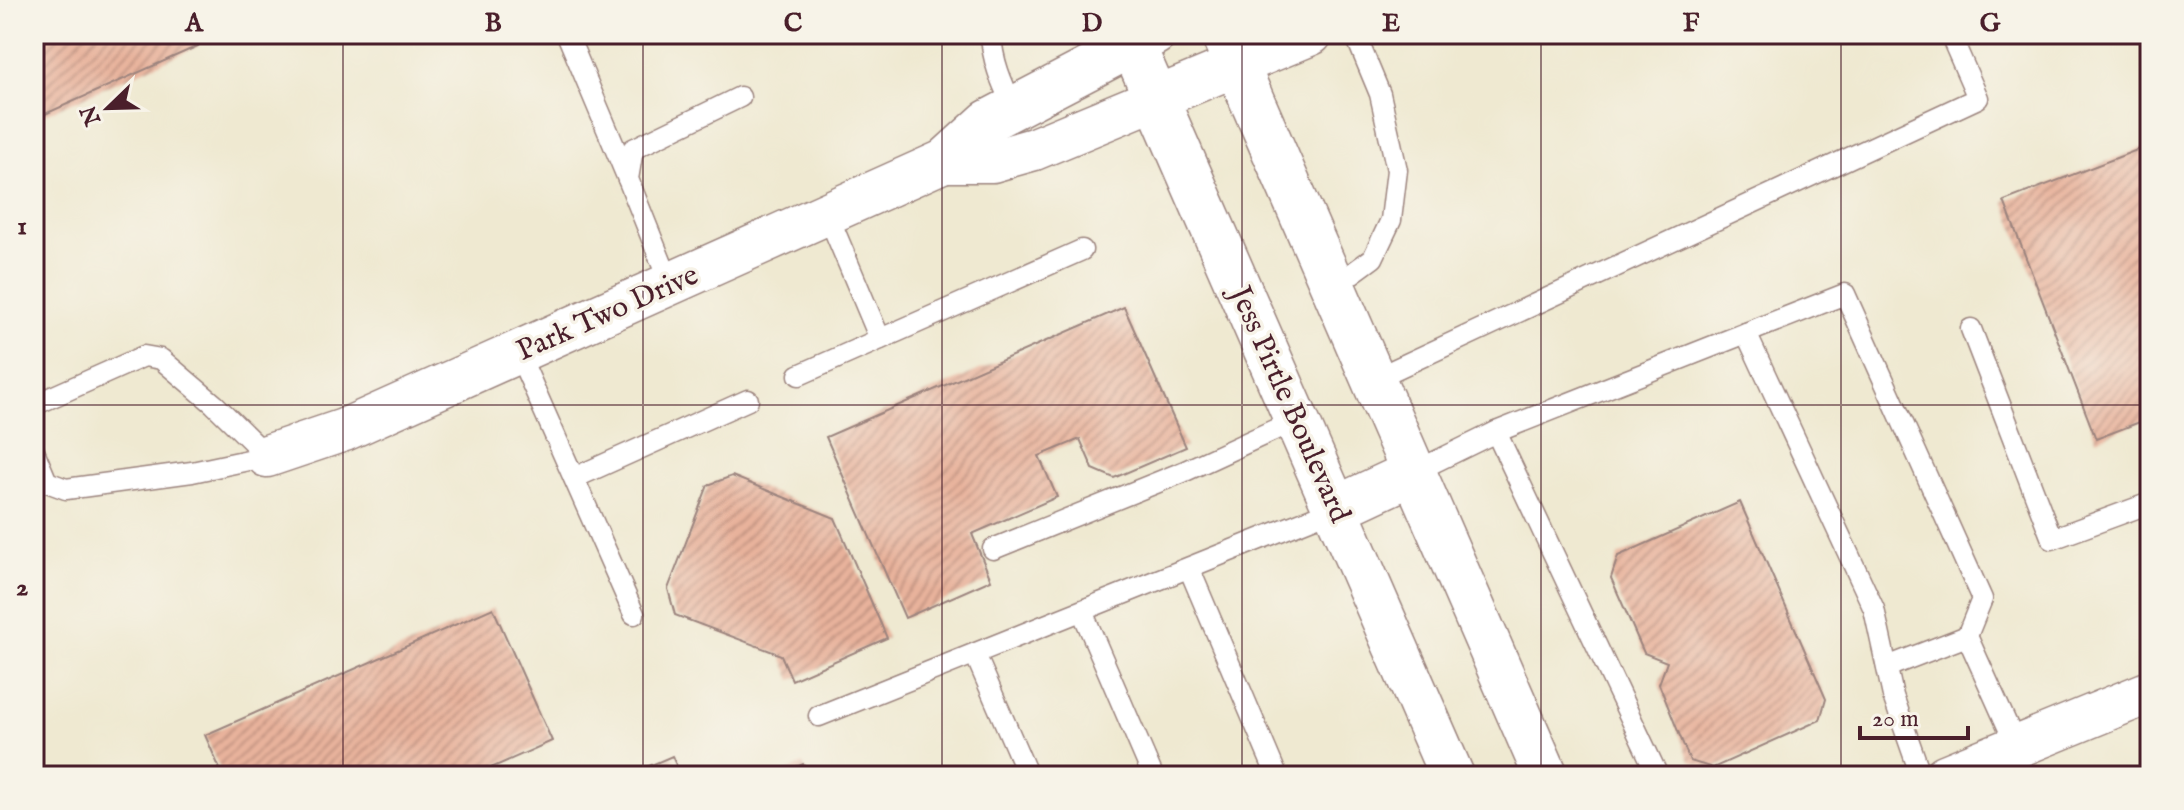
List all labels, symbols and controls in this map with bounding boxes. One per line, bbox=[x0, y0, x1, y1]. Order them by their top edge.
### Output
text: A bbox=[184, 7, 204, 40]
text: B bbox=[484, 7, 502, 40]
text: C bbox=[784, 7, 803, 40]
text: D bbox=[1082, 7, 1103, 40]
text: E bbox=[1382, 7, 1400, 40]
text: F bbox=[1683, 7, 1700, 40]
text: G bbox=[1980, 7, 2001, 40]
north arrow bbox=[68, 68, 148, 148]
text: N bbox=[75, 101, 108, 130]
text: 1 bbox=[17, 210, 27, 243]
street label: Park Two Drive bbox=[511, 257, 705, 371]
street label: Jess Pirtle Boulevard bbox=[1219, 278, 1359, 530]
text: 2 bbox=[16, 571, 28, 604]
scale bar bbox=[1860, 690, 1968, 740]
text: 20 m bbox=[1872, 704, 1919, 735]

